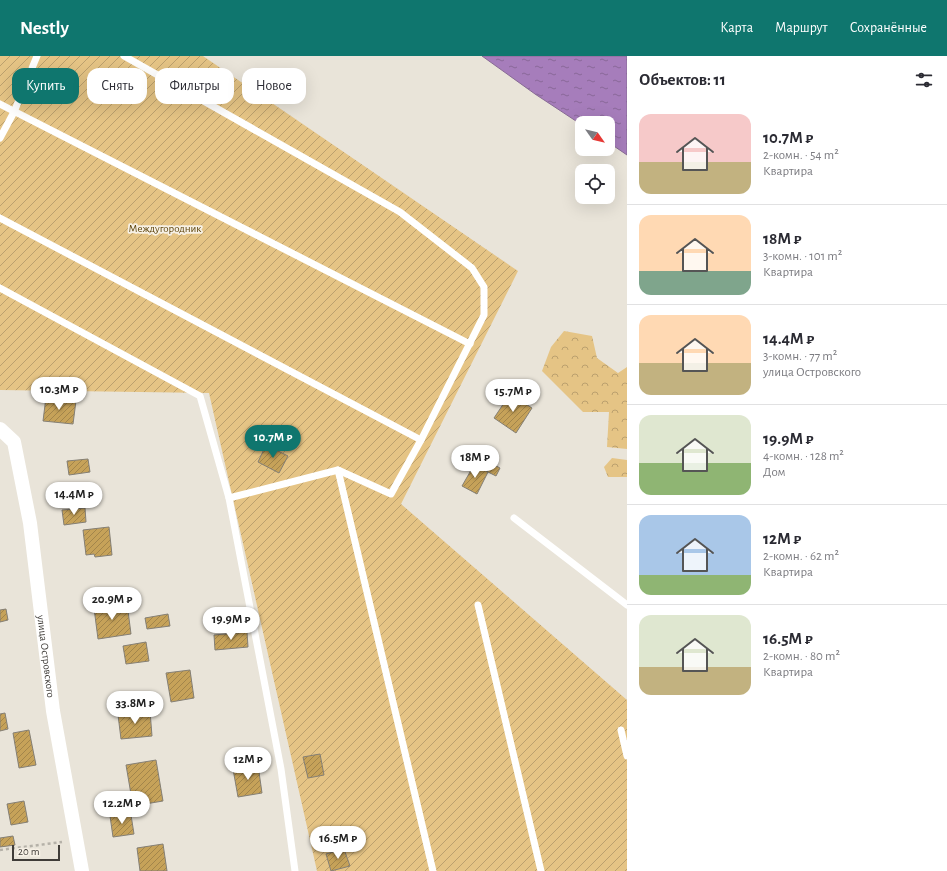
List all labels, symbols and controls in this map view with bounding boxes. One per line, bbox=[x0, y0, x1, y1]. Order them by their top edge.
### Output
text: Nestly bbox=[20, 19, 69, 38]
text: Карта bbox=[720, 21, 753, 35]
text: Маршрут bbox=[775, 21, 828, 35]
text: Сохранённые bbox=[850, 21, 927, 35]
chip: Купить bbox=[12, 68, 79, 104]
chip: Снять bbox=[87, 68, 147, 104]
chip: Фильтры bbox=[155, 68, 234, 104]
chip: Новое bbox=[242, 68, 306, 104]
icon: filters bbox=[913, 69, 935, 91]
text: Объектов: 11 bbox=[639, 71, 726, 88]
north arrow bbox=[575, 116, 615, 156]
map controls bbox=[575, 116, 615, 204]
text: 10.7M ₽ bbox=[763, 129, 813, 146]
icon: home bbox=[671, 130, 719, 178]
text: 2-комн. · 54 m² bbox=[763, 149, 839, 162]
button: locate bbox=[575, 164, 615, 204]
text: Квартира bbox=[763, 165, 813, 178]
park label: Междугородник bbox=[129, 223, 201, 234]
text: 18M ₽ bbox=[763, 230, 802, 247]
icon: home bbox=[671, 231, 719, 279]
text: 3-комн. · 101 m² bbox=[763, 250, 842, 263]
text: Квартира bbox=[763, 266, 813, 279]
text: 14.4M ₽ bbox=[763, 330, 814, 347]
icon: home bbox=[671, 331, 719, 379]
text: 3-комн. · 77 m² bbox=[763, 350, 837, 363]
text: улица Островского bbox=[763, 366, 861, 379]
pin: 10.3M ₽ bbox=[22, 377, 96, 411]
pin: 15.7M ₽ bbox=[476, 379, 550, 413]
text: 10.3M ₽ bbox=[40, 383, 78, 396]
text: 15.7M ₽ bbox=[494, 385, 532, 398]
pin: 10.7M ₽ bbox=[236, 425, 310, 459]
text: 19.9M ₽ bbox=[763, 430, 814, 447]
text: 10.7M ₽ bbox=[254, 431, 292, 444]
icon: home bbox=[671, 431, 719, 479]
pin: 18M ₽ bbox=[447, 445, 503, 479]
text: 4-комн. · 128 m² bbox=[763, 450, 844, 463]
text: 18M ₽ bbox=[460, 451, 490, 464]
text: Дом bbox=[763, 466, 786, 479]
pin: 14.4M ₽ bbox=[37, 482, 111, 516]
text: 14.4M ₽ bbox=[54, 488, 94, 501]
text: 12M ₽ bbox=[763, 530, 801, 547]
icon: home bbox=[671, 531, 719, 579]
text: 2-комн. · 62 m² bbox=[763, 550, 839, 563]
text: Квартира bbox=[763, 566, 813, 579]
pin: 20.9M ₽ bbox=[75, 587, 149, 621]
text: 20.9M ₽ bbox=[92, 593, 132, 606]
pin: 19.9M ₽ bbox=[194, 607, 268, 641]
street label: улица Островского bbox=[35, 613, 56, 698]
text: 19.9M ₽ bbox=[212, 613, 250, 626]
text: 16.5M ₽ bbox=[763, 630, 813, 647]
icon: home bbox=[671, 631, 719, 679]
text: 2-комн. · 80 m² bbox=[763, 650, 840, 663]
text: Квартира bbox=[763, 666, 813, 679]
pin: 33.8M ₽ bbox=[98, 691, 172, 725]
text: 33.8M ₽ bbox=[115, 697, 155, 710]
pin: 12M ₽ bbox=[220, 747, 276, 781]
text: 12M ₽ bbox=[233, 753, 263, 766]
pin: 12.2M ₽ bbox=[85, 791, 159, 825]
text: 12.2M ₽ bbox=[103, 797, 141, 810]
pin: 16.5M ₽ bbox=[301, 826, 375, 860]
text: 16.5M ₽ bbox=[319, 832, 357, 845]
scale bar bbox=[12, 843, 60, 862]
text: 20 m bbox=[18, 846, 39, 857]

